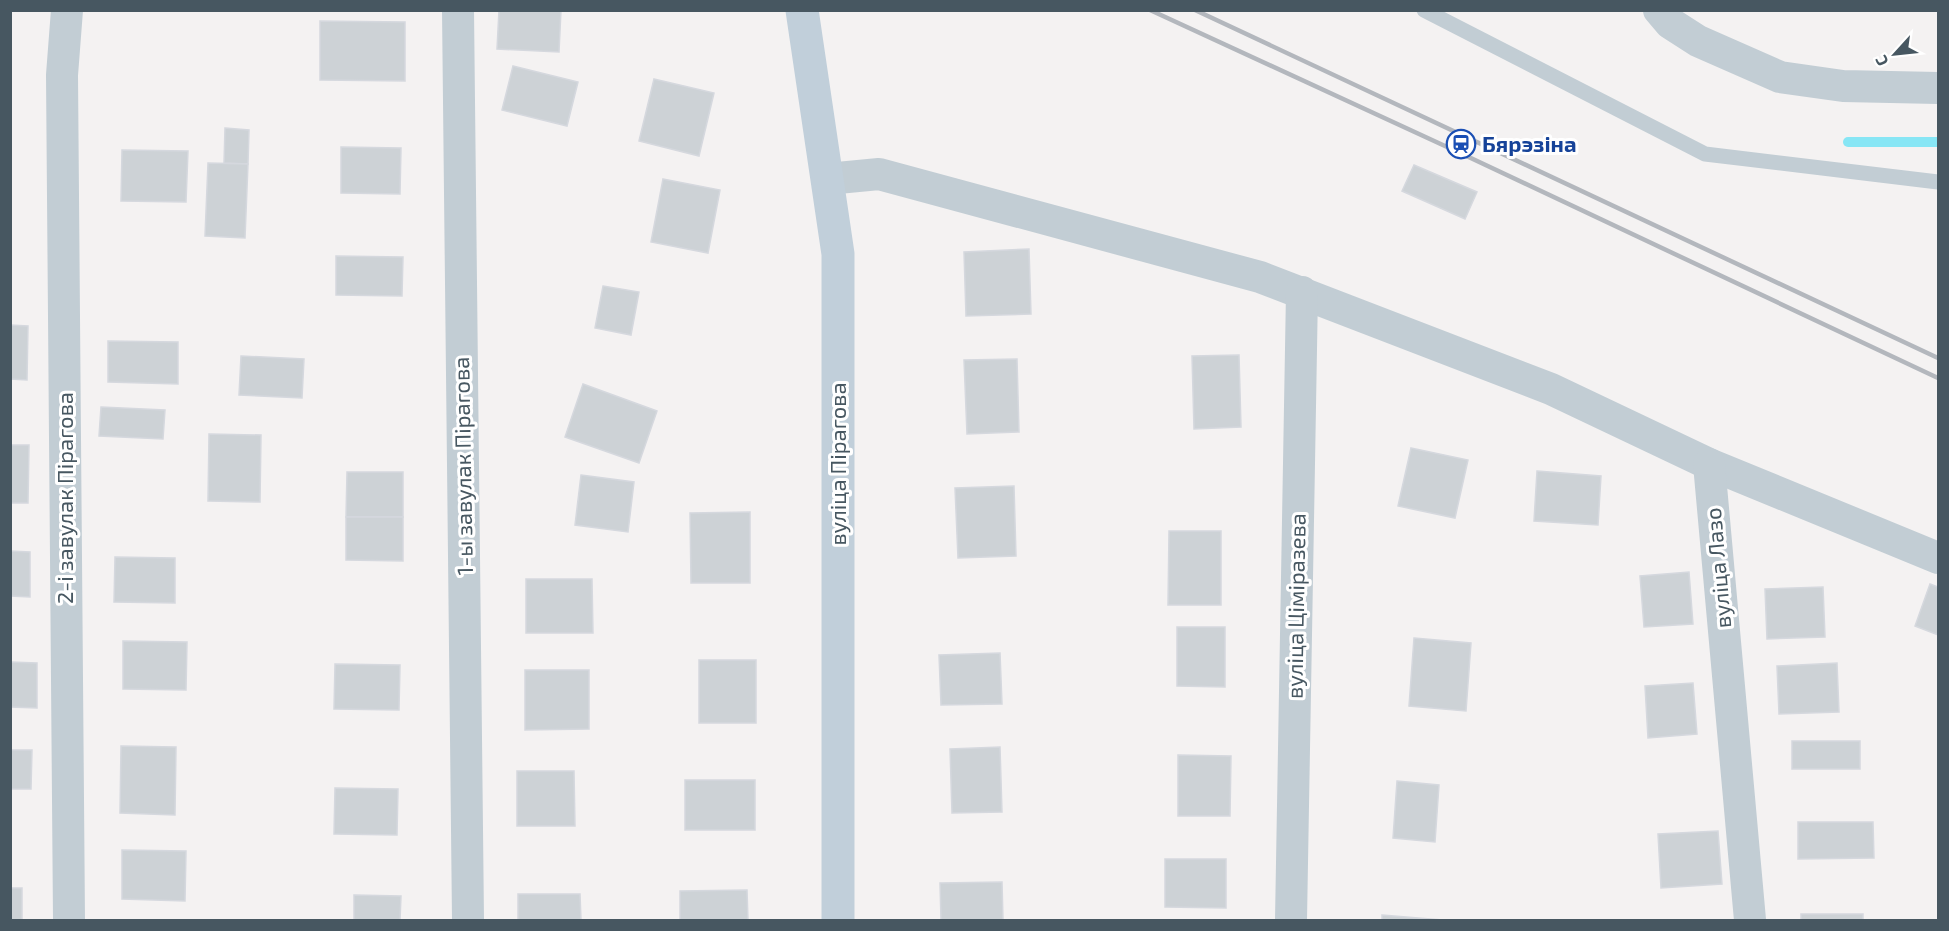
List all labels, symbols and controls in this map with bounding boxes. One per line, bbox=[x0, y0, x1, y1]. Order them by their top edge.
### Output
north arrow bbox=[1865, 24, 1925, 84]
text: С bbox=[1871, 53, 1892, 70]
station icon: Бярэзіна bbox=[1445, 128, 1477, 160]
place label: Бярэзіна bbox=[1482, 130, 1577, 156]
street label: 1-ы завулак Пірагова bbox=[447, 356, 478, 576]
street label: вуліца Пірагова bbox=[824, 382, 851, 546]
street label: 2-і завулак Пірагова bbox=[51, 392, 78, 604]
street label: вуліца Лазо bbox=[1699, 507, 1736, 629]
street label: вуліца Ціміразева bbox=[1280, 513, 1311, 699]

